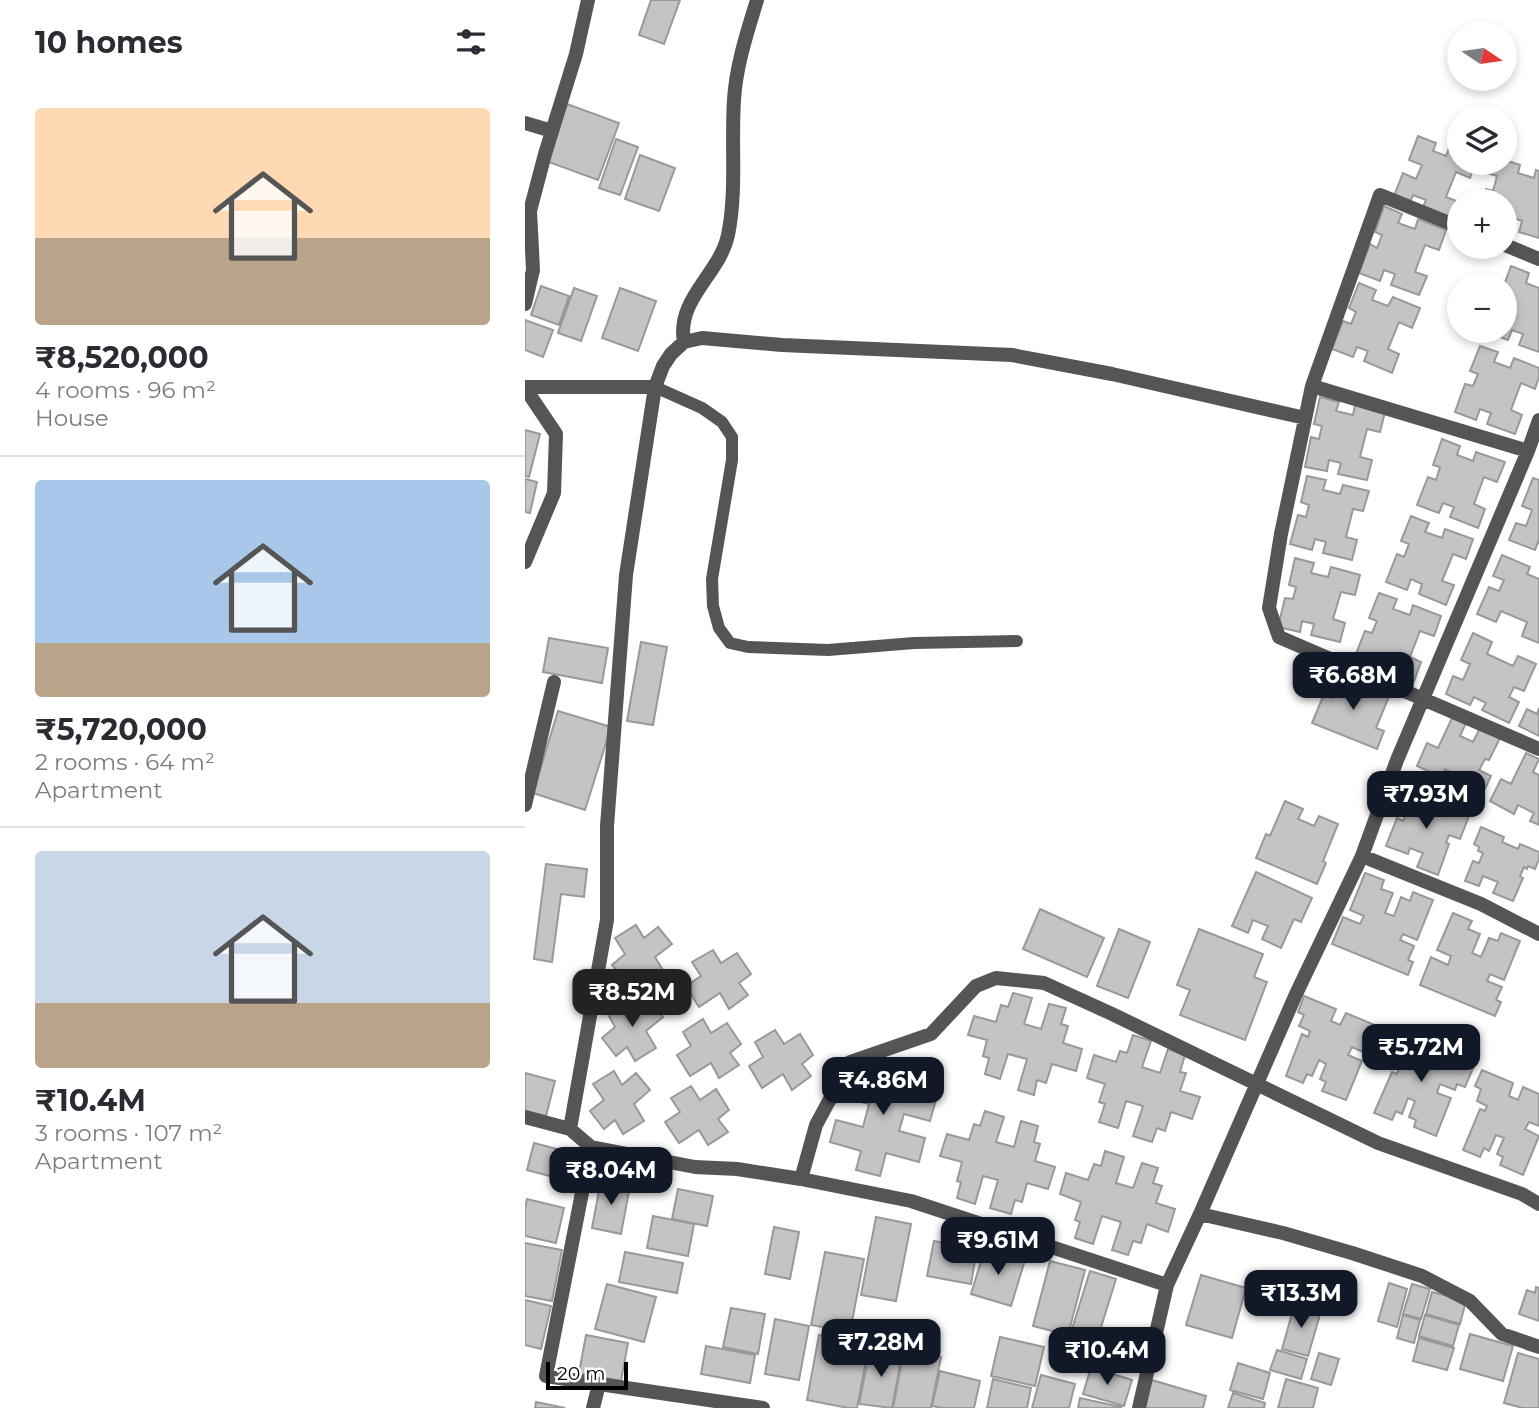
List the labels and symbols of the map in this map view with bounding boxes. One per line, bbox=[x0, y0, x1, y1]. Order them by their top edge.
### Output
north arrow bbox=[1447, 21, 1517, 91]
pin: ₹6.68M bbox=[1296, 652, 1410, 712]
pin: ₹7.93M bbox=[1369, 772, 1483, 831]
pin: ₹8.52M bbox=[575, 970, 689, 1029]
pin: ₹5.72M bbox=[1364, 1024, 1478, 1084]
pin: ₹4.86M bbox=[826, 1058, 940, 1117]
pin: ₹8.04M bbox=[554, 1148, 668, 1207]
pin: ₹9.61M bbox=[941, 1218, 1055, 1277]
pin: ₹13.3M bbox=[1244, 1270, 1358, 1330]
pin: ₹7.28M bbox=[824, 1320, 938, 1379]
pin: ₹10.4M bbox=[1050, 1328, 1164, 1387]
scale bar bbox=[546, 1359, 628, 1391]

